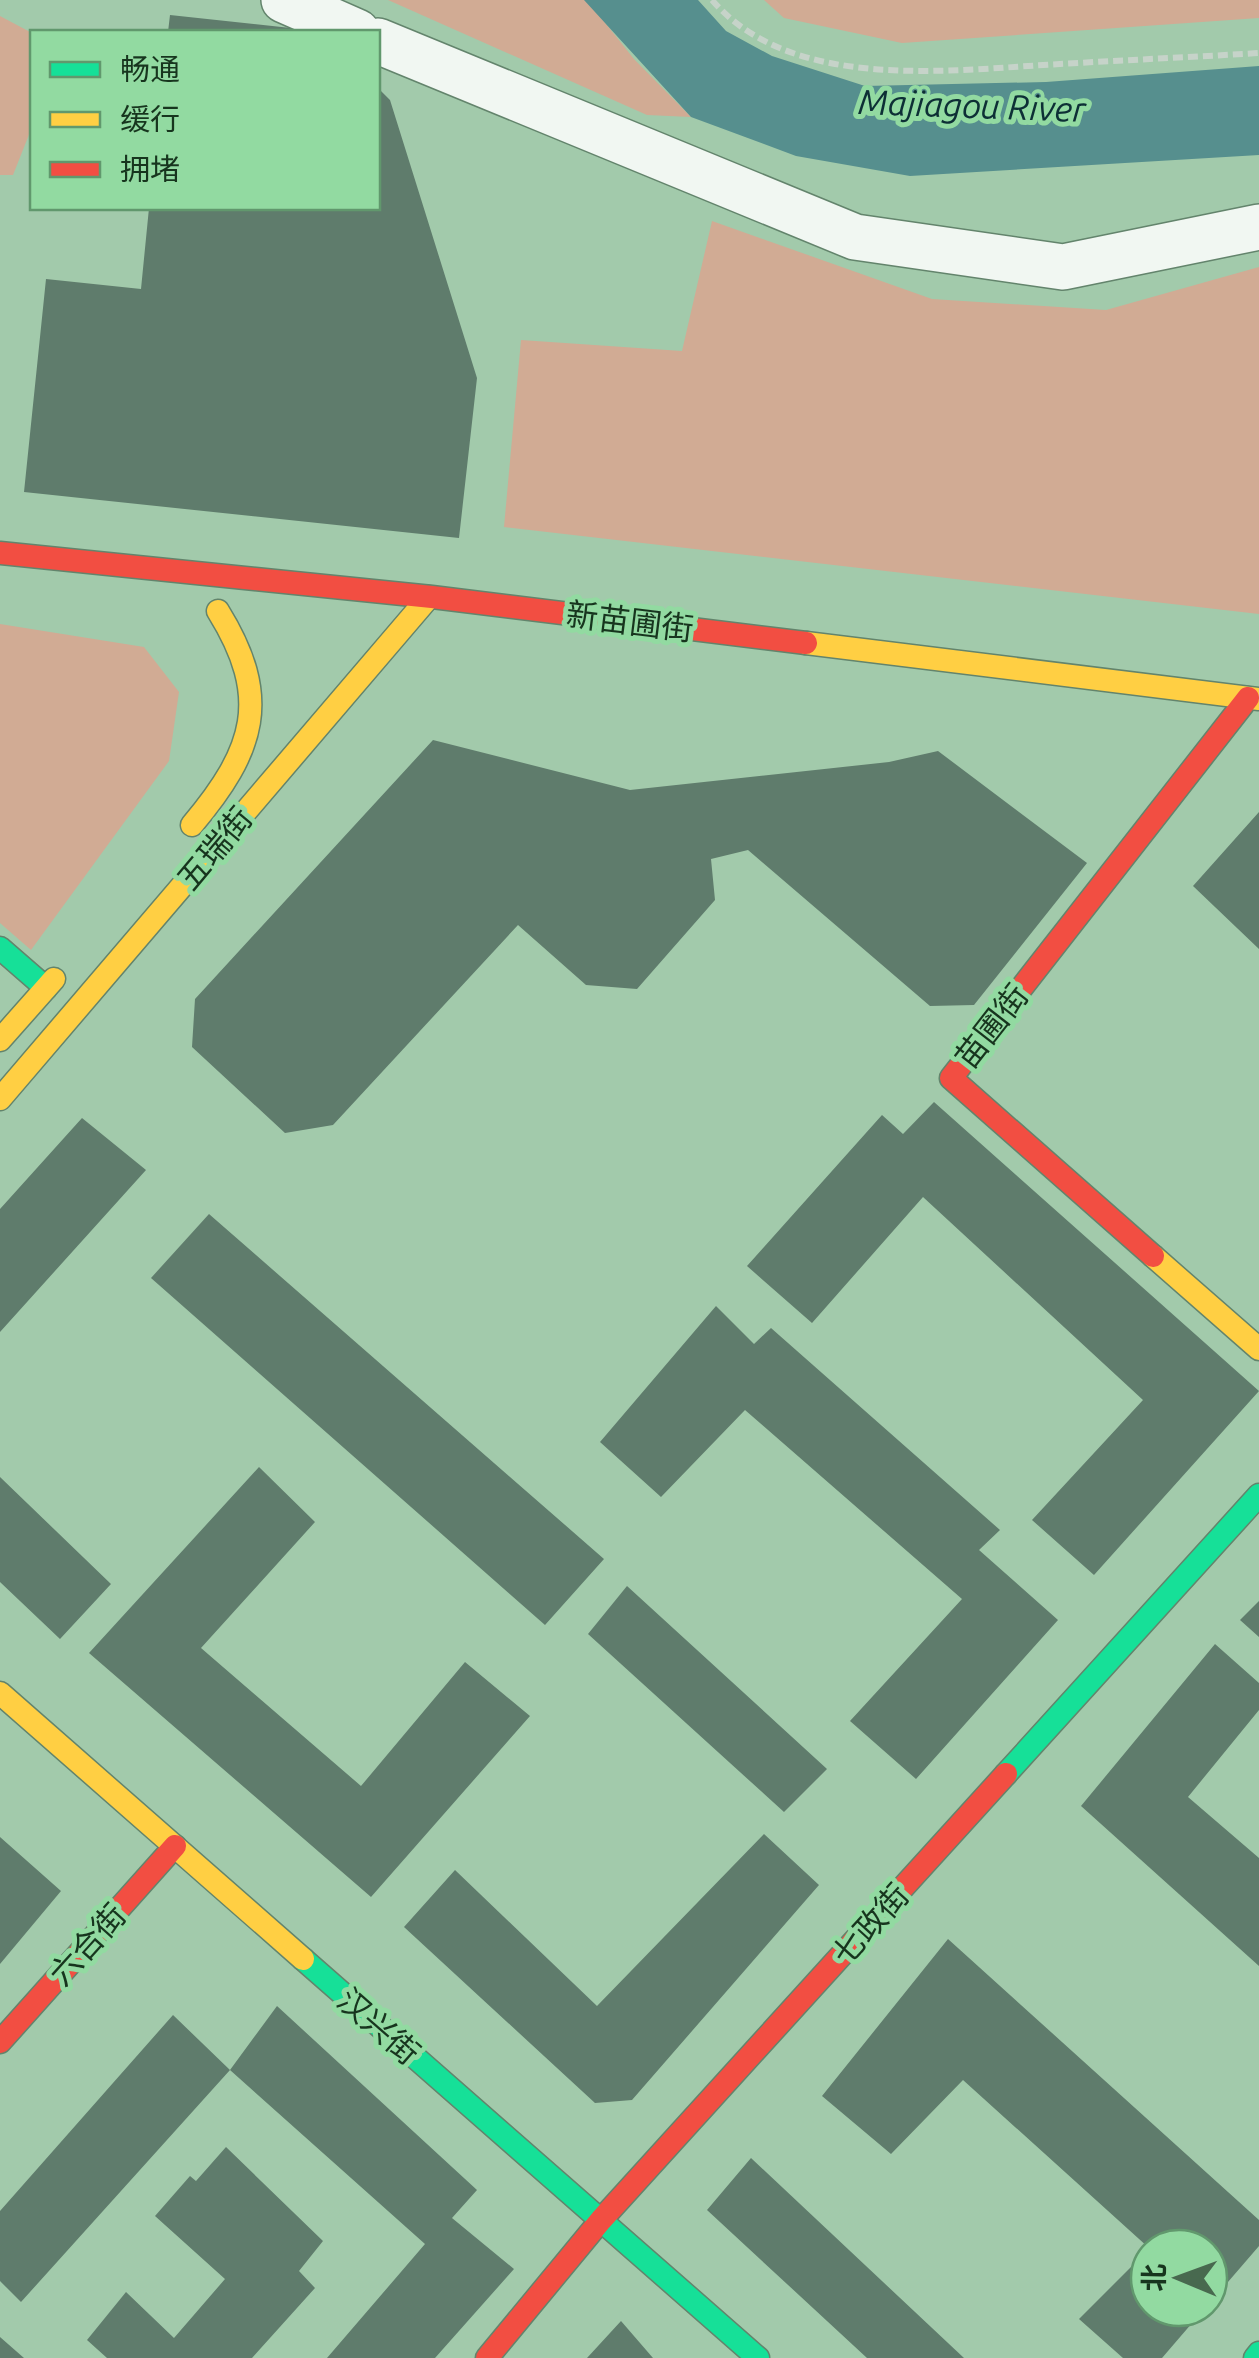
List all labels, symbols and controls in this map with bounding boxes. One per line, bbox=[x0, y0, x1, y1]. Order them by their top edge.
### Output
legend bbox=[30, 30, 380, 210]
text: 畅通 bbox=[120, 52, 180, 86]
water label: Majiagou River bbox=[858, 81, 1088, 129]
text: 缓行 bbox=[120, 102, 180, 136]
text: 拥堵 bbox=[120, 152, 180, 186]
street label: 新苗圃街 bbox=[564, 595, 696, 647]
street label: 五瑞街 bbox=[169, 800, 259, 896]
street label: 苗圃街 bbox=[947, 977, 1035, 1075]
street label: 七政街 bbox=[824, 1876, 916, 1972]
street label: 六合街 bbox=[41, 1896, 133, 1992]
street label: 汉兴街 bbox=[331, 1981, 427, 2071]
north arrow bbox=[1129, 2228, 1229, 2328]
text: 北 bbox=[1138, 2263, 1169, 2292]

